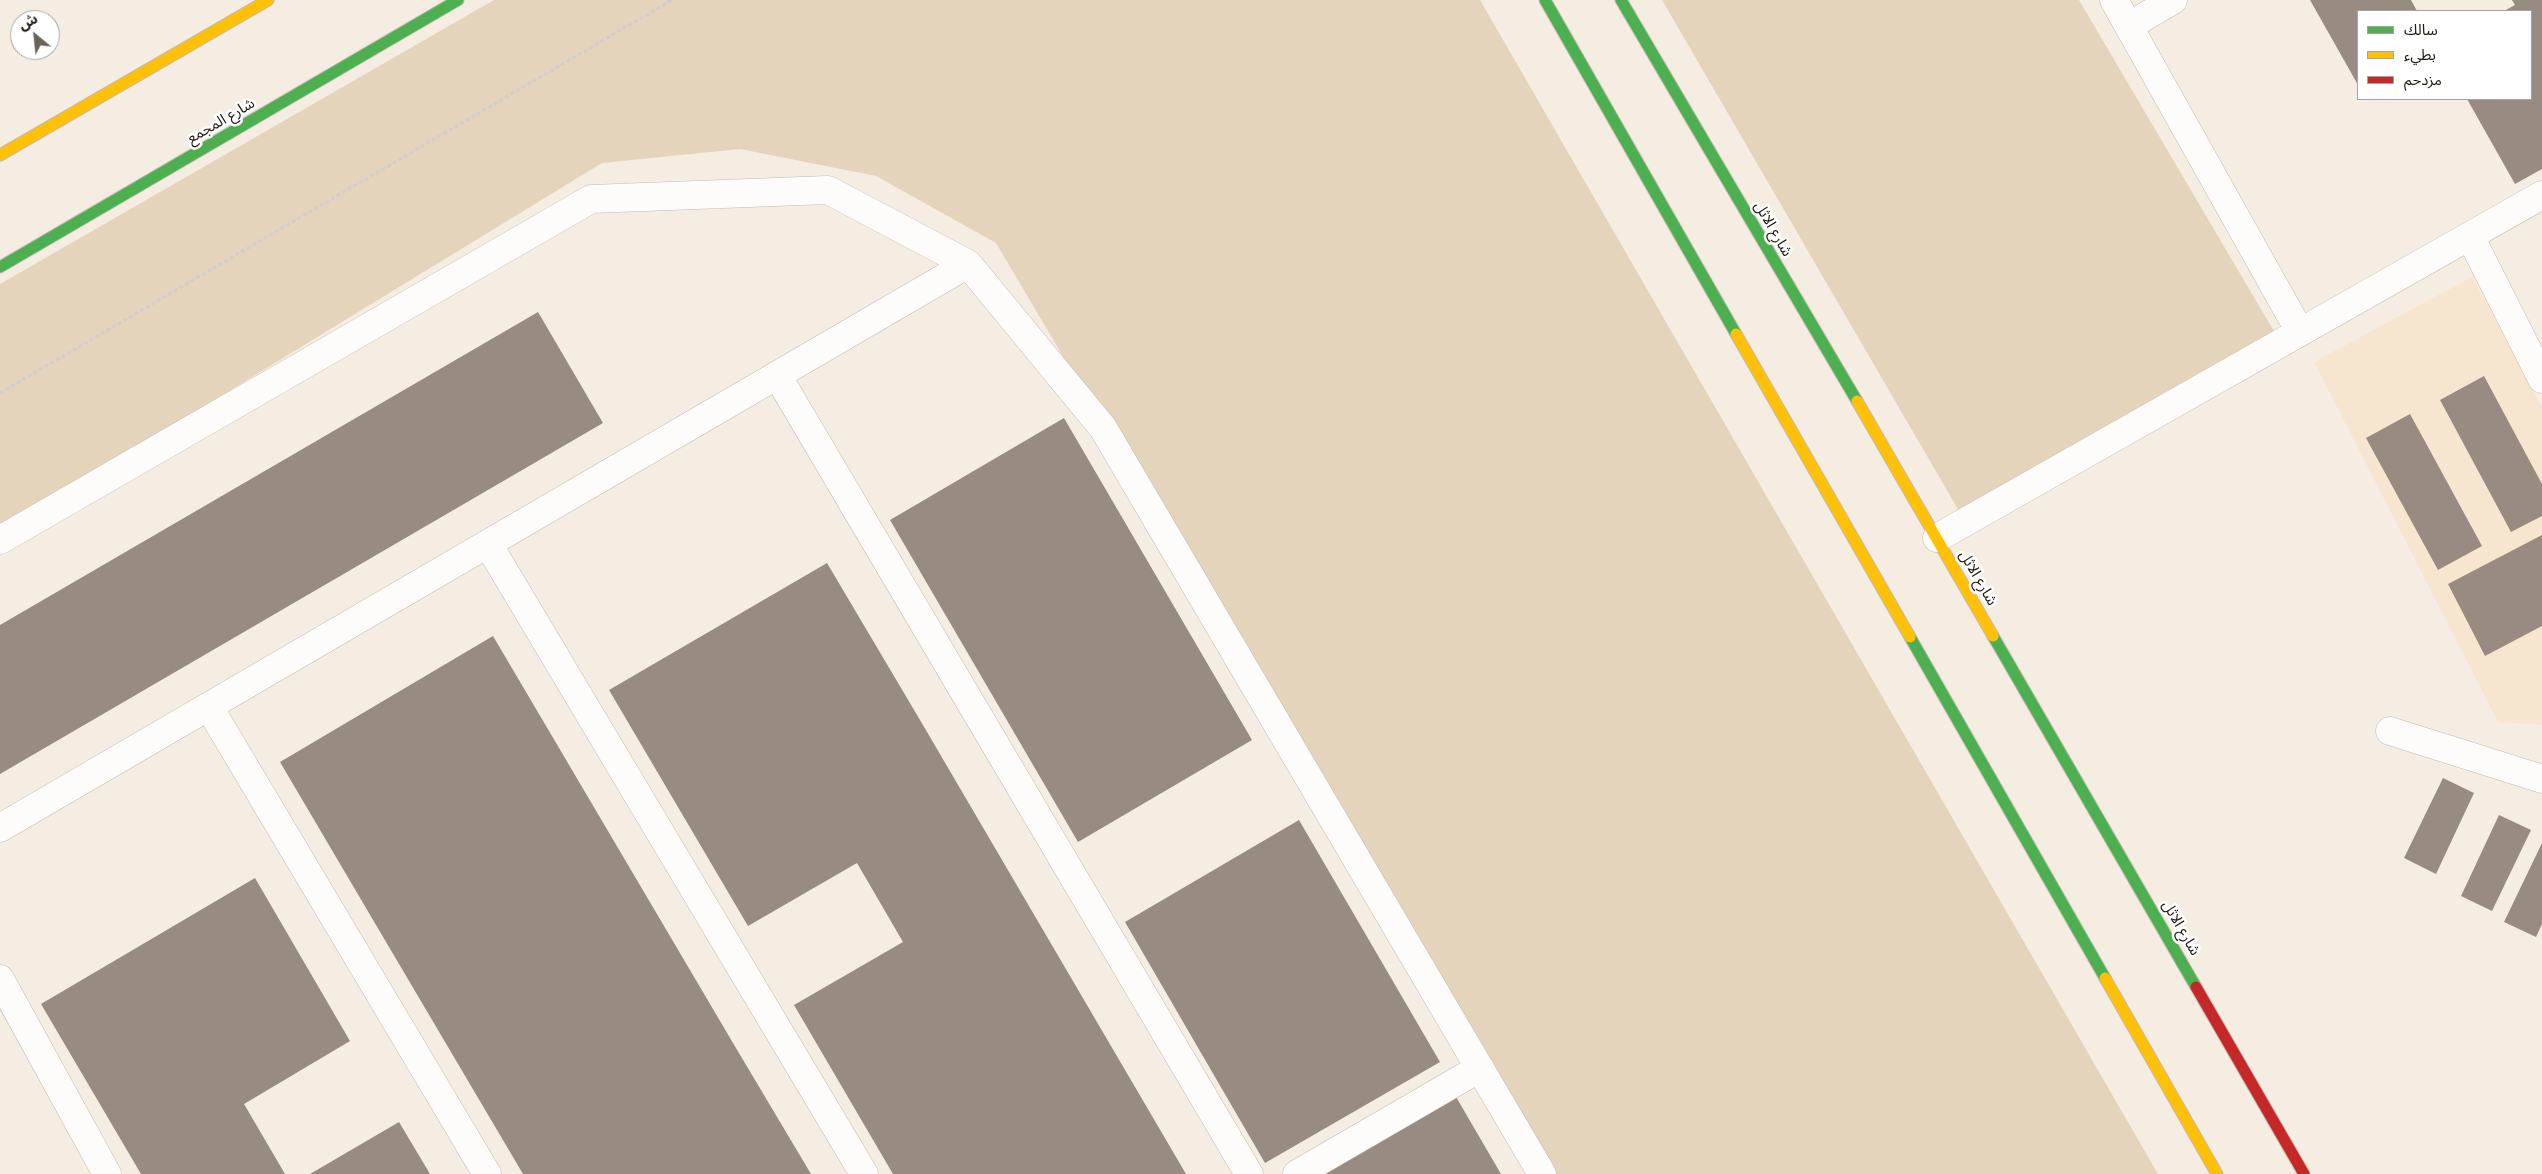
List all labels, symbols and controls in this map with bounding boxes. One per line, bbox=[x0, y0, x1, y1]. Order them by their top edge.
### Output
north arrow bbox=[10, 10, 60, 60]
text: ش bbox=[16, 10, 41, 34]
legend bbox=[2357, 10, 2532, 100]
text: سالك bbox=[2404, 21, 2438, 39]
text: بطيء bbox=[2404, 46, 2436, 64]
text: مزدحم bbox=[2404, 71, 2442, 89]
street label: شارع المجمع bbox=[184, 94, 258, 148]
street label: شارع الاثل bbox=[1750, 198, 1796, 260]
street label: شارع الاثل bbox=[1955, 547, 2001, 609]
street label: شارع الاثل bbox=[2158, 897, 2204, 959]

